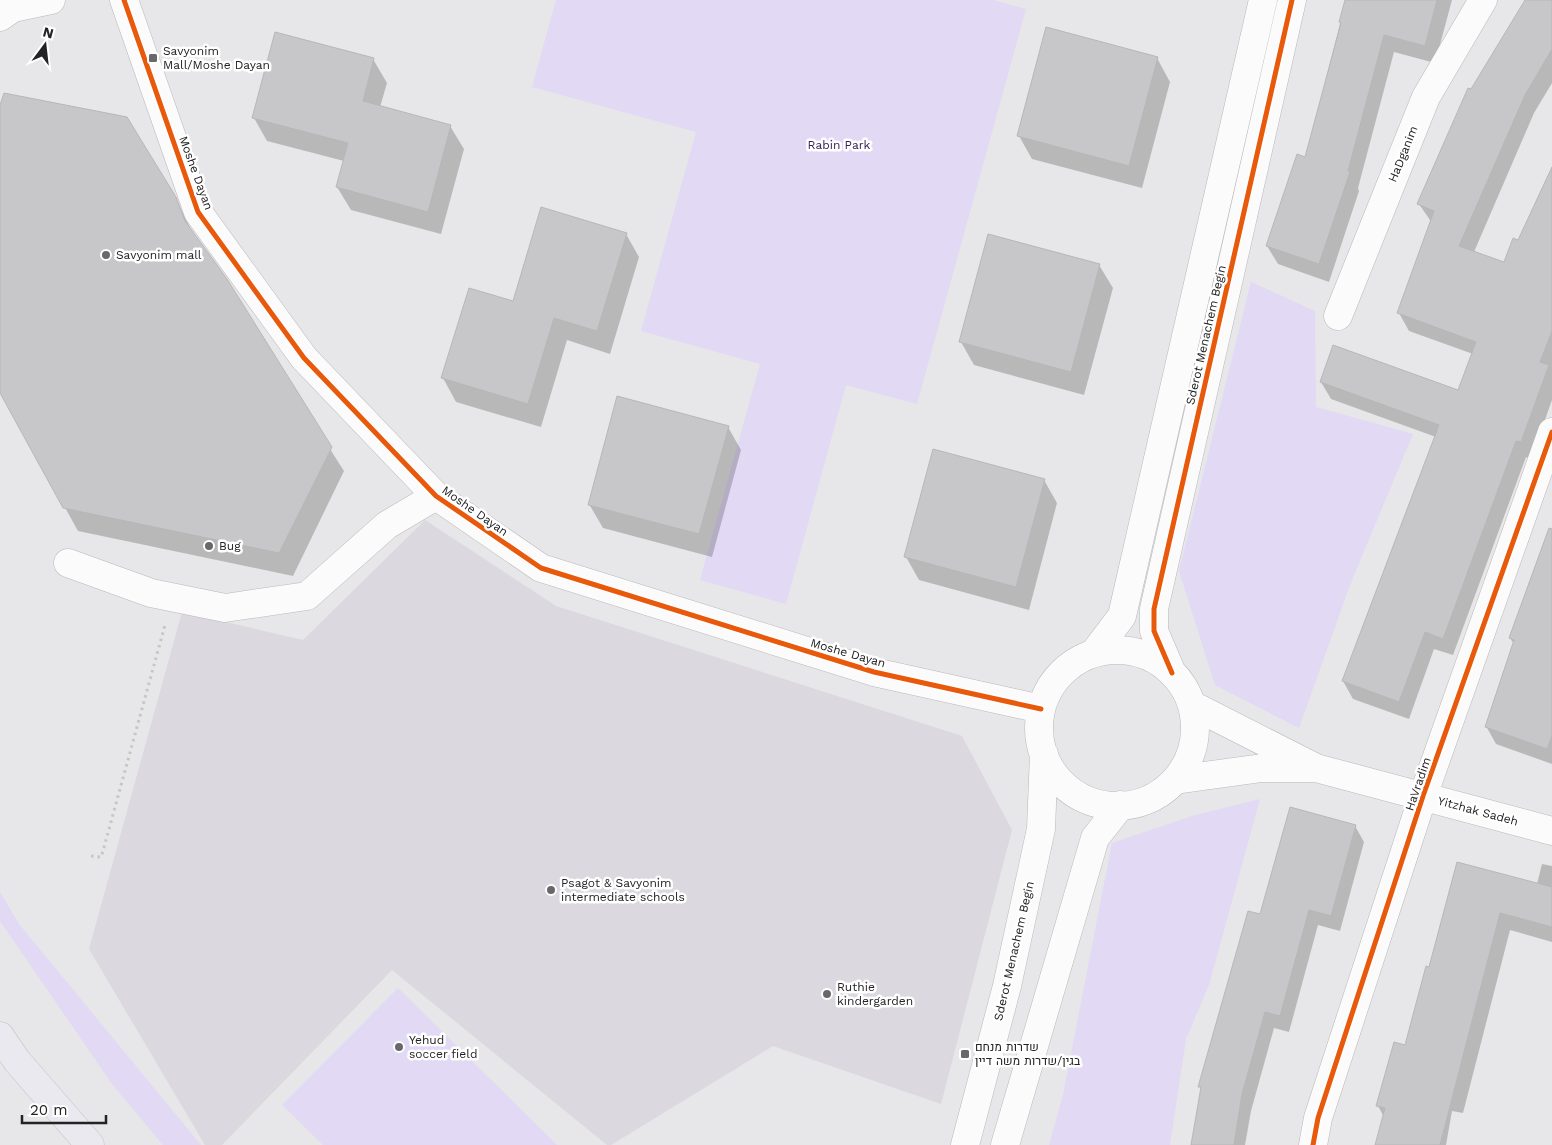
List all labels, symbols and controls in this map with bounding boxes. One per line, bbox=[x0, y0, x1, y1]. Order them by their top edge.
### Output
north arrow bbox=[20, 20, 70, 70]
text: N bbox=[41, 23, 55, 42]
place label: Savyonim Mall/Moshe Dayan bbox=[163, 44, 270, 72]
marker: Savyonim Mall/Moshe Dayan bbox=[147, 52, 159, 64]
street label: HaDganim bbox=[1385, 124, 1421, 184]
street label: Moshe Dayan bbox=[176, 134, 216, 212]
park label: Rabin Park bbox=[808, 138, 871, 152]
place label: Savyonim mall bbox=[116, 248, 202, 262]
marker: Savyonim mall bbox=[100, 249, 112, 261]
street label: Sderot Menachem Begin bbox=[1183, 264, 1229, 406]
street label: Moshe Dayan bbox=[439, 483, 511, 539]
place label: Bug bbox=[219, 539, 241, 553]
marker: Bug bbox=[203, 540, 215, 552]
street label: Moshe Dayan bbox=[809, 636, 887, 670]
street label: HaVradim bbox=[1402, 755, 1434, 813]
street label: Yitzhak Sadeh bbox=[1436, 794, 1520, 828]
place label: Psagot & Savyonim intermediate schools bbox=[561, 876, 685, 904]
street label: Sderot Menachem Begin bbox=[991, 880, 1037, 1022]
marker: Psagot & Savyonim intermediate schools bbox=[545, 884, 557, 896]
place label: Ruthie kindergarden bbox=[837, 980, 913, 1008]
marker: Ruthie kindergarden bbox=[821, 988, 833, 1000]
place label: Yehud soccer field bbox=[409, 1033, 477, 1061]
place label: שדרות מנחם בגין/שדרות משה דיין bbox=[975, 1040, 1081, 1068]
marker: Yehud soccer field bbox=[393, 1041, 405, 1053]
marker: שדרות מנחם בגין/שדרות משה דיין bbox=[959, 1048, 971, 1060]
scale bar bbox=[22, 1092, 106, 1124]
text: 20 m bbox=[30, 1101, 68, 1119]

